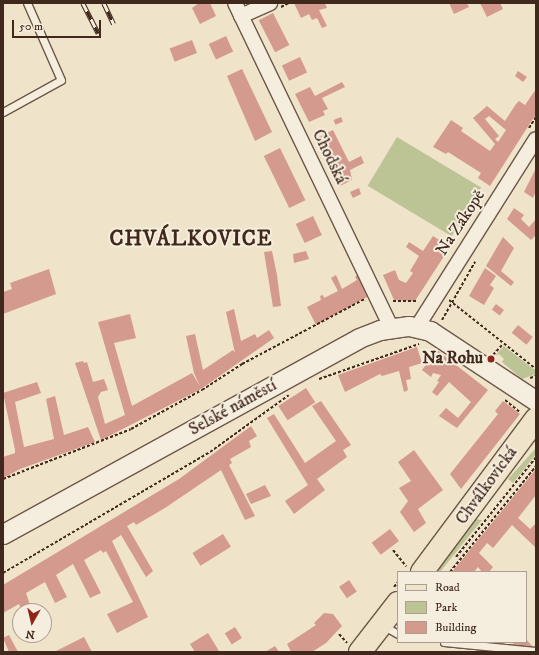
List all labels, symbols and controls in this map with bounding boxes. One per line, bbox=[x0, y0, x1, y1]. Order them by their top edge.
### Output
scale bar bbox=[14, 12, 103, 38]
text: 50 m bbox=[19, 19, 43, 34]
street label: Chodská bbox=[307, 126, 351, 188]
street label: Na Zákopě bbox=[432, 186, 490, 260]
district label: CHVÁLKOVICE bbox=[109, 226, 273, 252]
place label: Na Rohu bbox=[422, 349, 483, 369]
marker: Na Rohu bbox=[486, 354, 496, 364]
street label: Selské náměstí bbox=[186, 376, 280, 440]
street label: Chválkovická bbox=[452, 443, 522, 529]
legend bbox=[397, 571, 527, 643]
text: Road bbox=[435, 580, 460, 595]
text: Park bbox=[435, 600, 457, 615]
north arrow bbox=[12, 603, 52, 643]
text: Building bbox=[435, 620, 476, 635]
text: N bbox=[25, 626, 36, 641]

